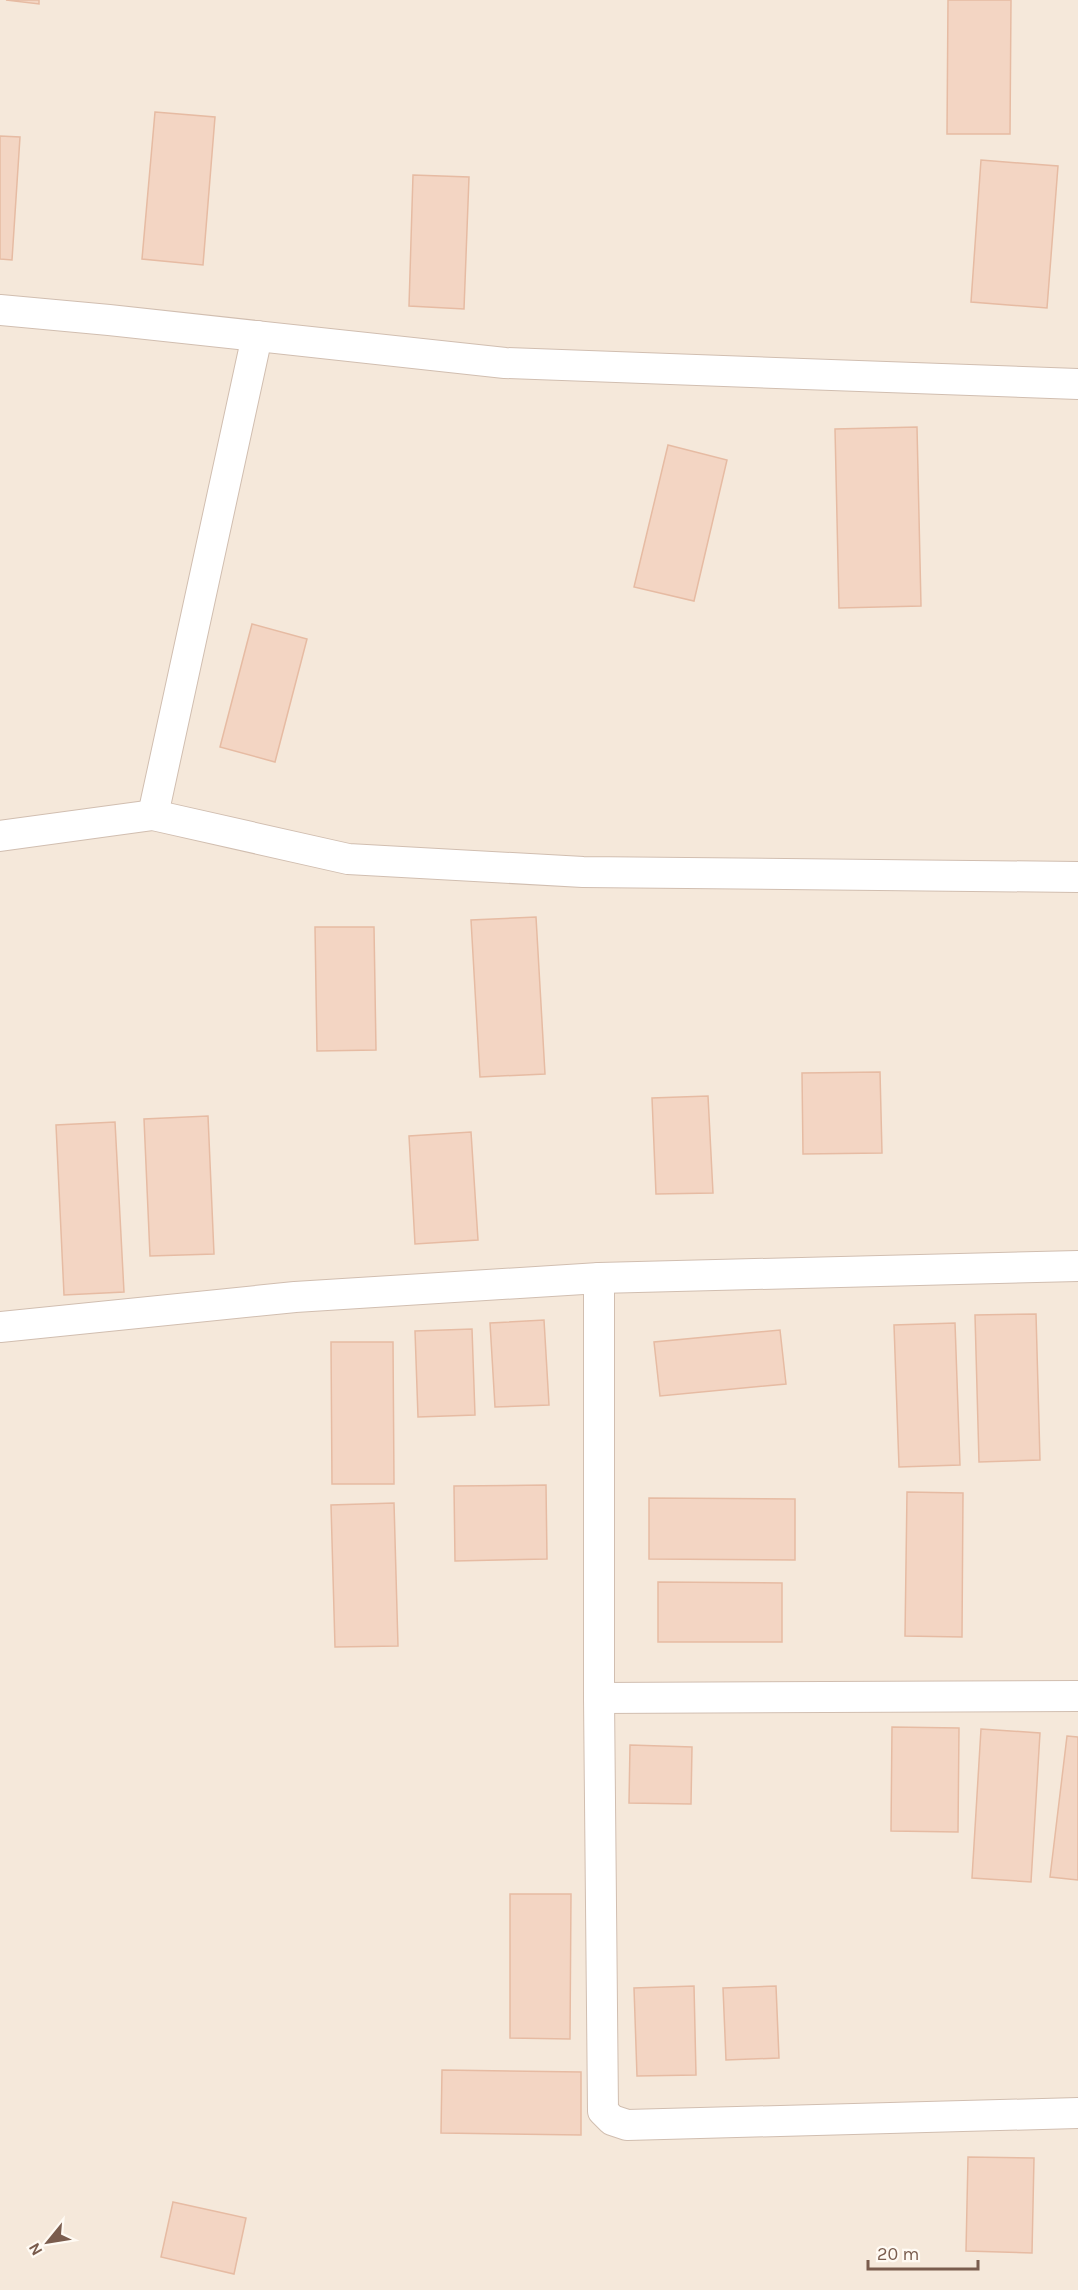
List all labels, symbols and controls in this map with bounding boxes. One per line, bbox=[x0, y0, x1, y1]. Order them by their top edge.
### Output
north arrow bbox=[18, 2212, 78, 2272]
scale bar bbox=[868, 2233, 978, 2271]
text: N bbox=[24, 2240, 47, 2259]
text: 20 m bbox=[877, 2243, 919, 2265]

